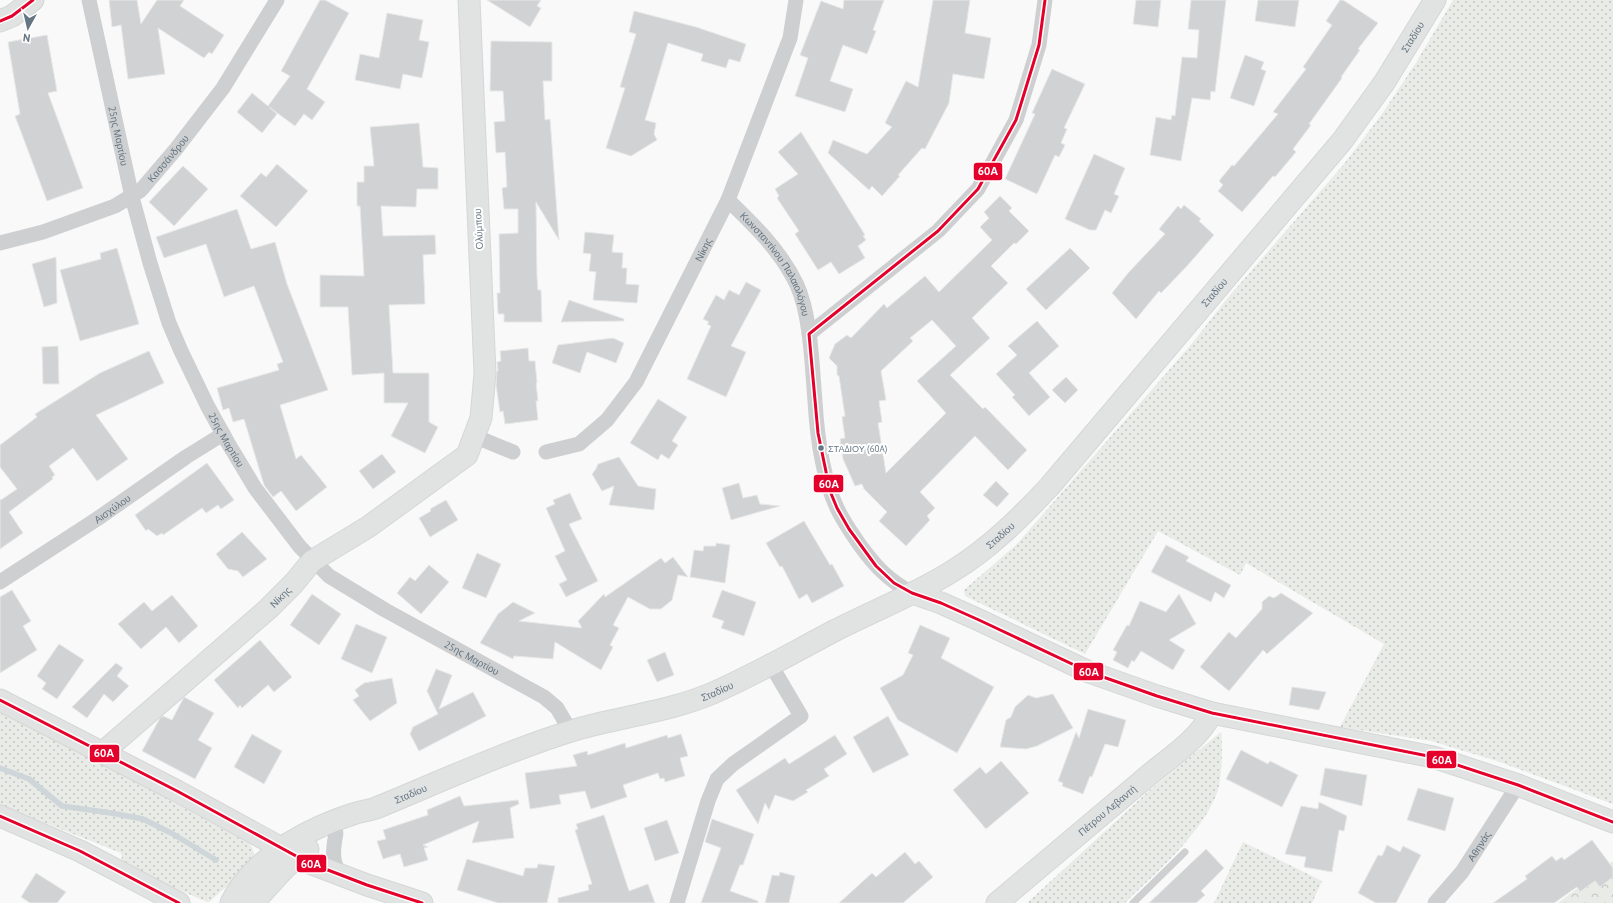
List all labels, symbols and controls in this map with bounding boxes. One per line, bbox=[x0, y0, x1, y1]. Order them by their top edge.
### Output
north arrow bbox=[8, 8, 48, 48]
street label: Σταδίου bbox=[1398, 19, 1427, 55]
text: N bbox=[22, 30, 31, 45]
street label: 25ης Μαρτίου bbox=[105, 105, 131, 167]
street label: Κασσάνδρου bbox=[145, 132, 192, 185]
line badge: 60Α bbox=[973, 162, 1003, 181]
text: 60Α bbox=[978, 164, 998, 178]
street label: Ολύμπου bbox=[471, 208, 486, 250]
street label: Κωνσταντίνου Παλαιολόγου bbox=[737, 209, 812, 317]
street label: Νίκης bbox=[692, 236, 715, 264]
street label: Σταδίου bbox=[1198, 275, 1230, 310]
street label: 25ης Μαρτίου bbox=[205, 410, 247, 469]
marker: ΣΤΑΔΙΟΥ (60A) bbox=[816, 443, 826, 453]
place label: ΣΤΑΔΙΟΥ (60A) bbox=[828, 443, 887, 455]
line badge: 60Α bbox=[813, 474, 844, 493]
text: 60Α bbox=[819, 477, 839, 491]
street label: Αισχύλου bbox=[92, 492, 133, 526]
street label: Σταδίου bbox=[983, 519, 1018, 552]
street label: Νίκης bbox=[267, 584, 294, 611]
street label: 25ης Μαρτίου bbox=[442, 638, 501, 678]
line badge: 60Α bbox=[1073, 662, 1104, 681]
text: 60Α bbox=[1079, 665, 1099, 679]
street label: Σταδίου bbox=[699, 679, 736, 704]
line badge: 60Α bbox=[89, 744, 120, 763]
text: 60Α bbox=[94, 746, 114, 760]
line badge: 60Α bbox=[1426, 750, 1457, 769]
text: 60Α bbox=[1432, 753, 1452, 767]
street label: Σταδίου bbox=[392, 781, 429, 807]
street label: Πέτρου Λεβαντή bbox=[1075, 782, 1139, 839]
street label: Αθηνάς bbox=[1465, 829, 1494, 864]
line badge: 60Α bbox=[296, 854, 327, 873]
text: 60Α bbox=[301, 857, 321, 871]

